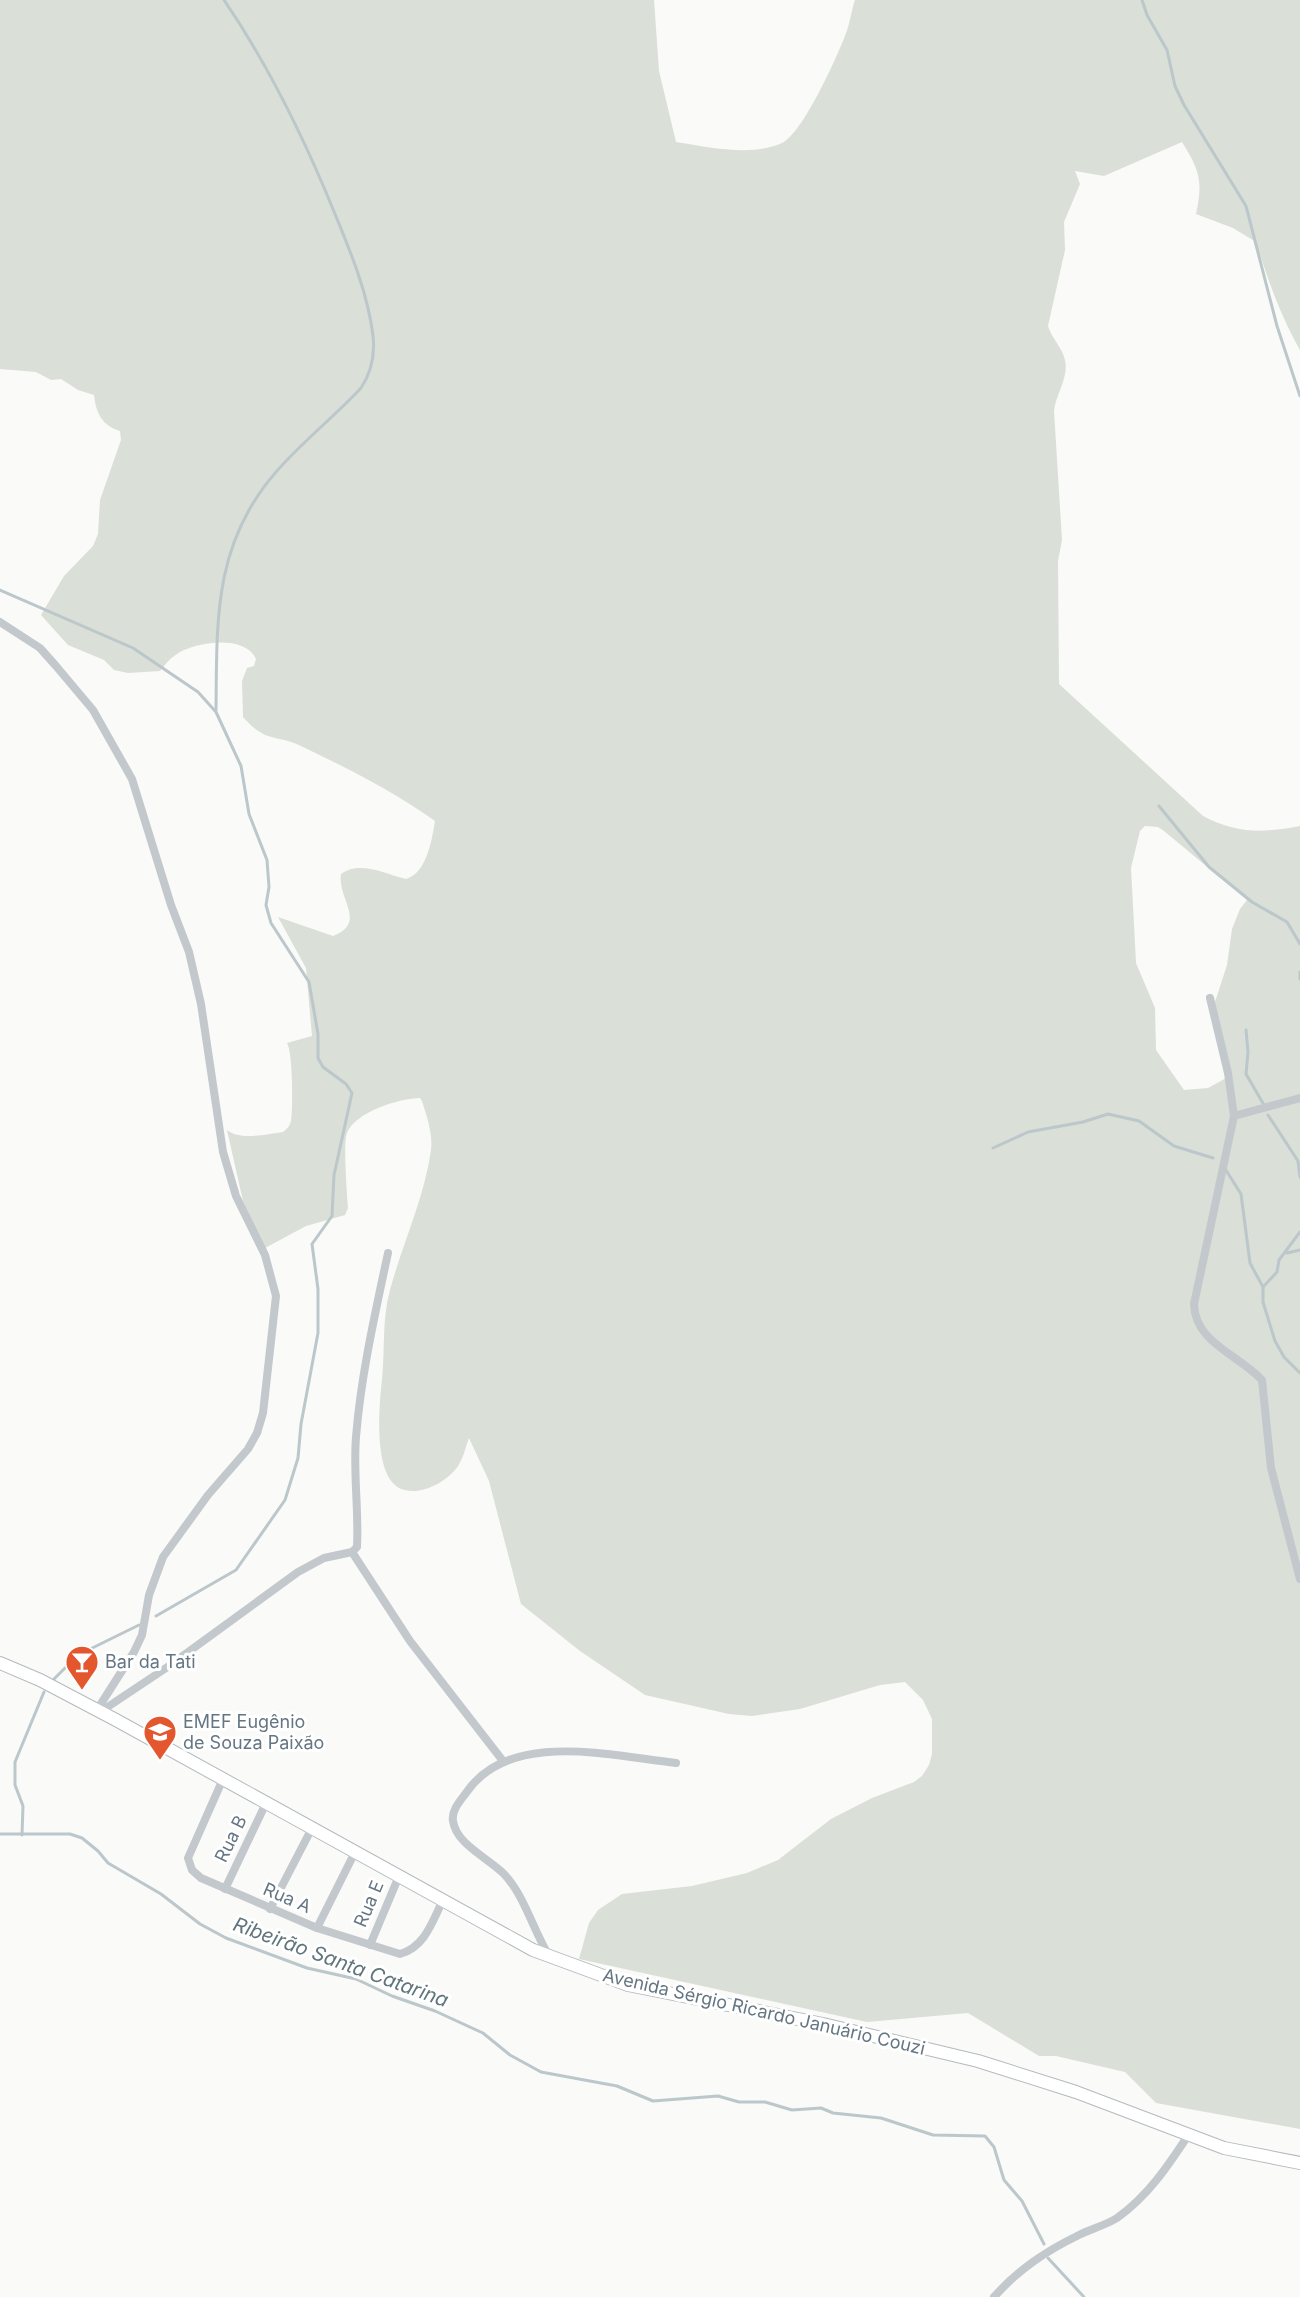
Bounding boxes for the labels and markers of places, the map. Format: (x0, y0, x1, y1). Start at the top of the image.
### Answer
bar icon: Bar da Tati (64, 1644, 100, 1691)
place label: Bar da Tati (105, 1651, 196, 1672)
place label: EMEF Eugênio de Souza Paixão (183, 1711, 324, 1753)
school or university icon: EMEF Eugênio de Souza Paixão (142, 1714, 178, 1761)

